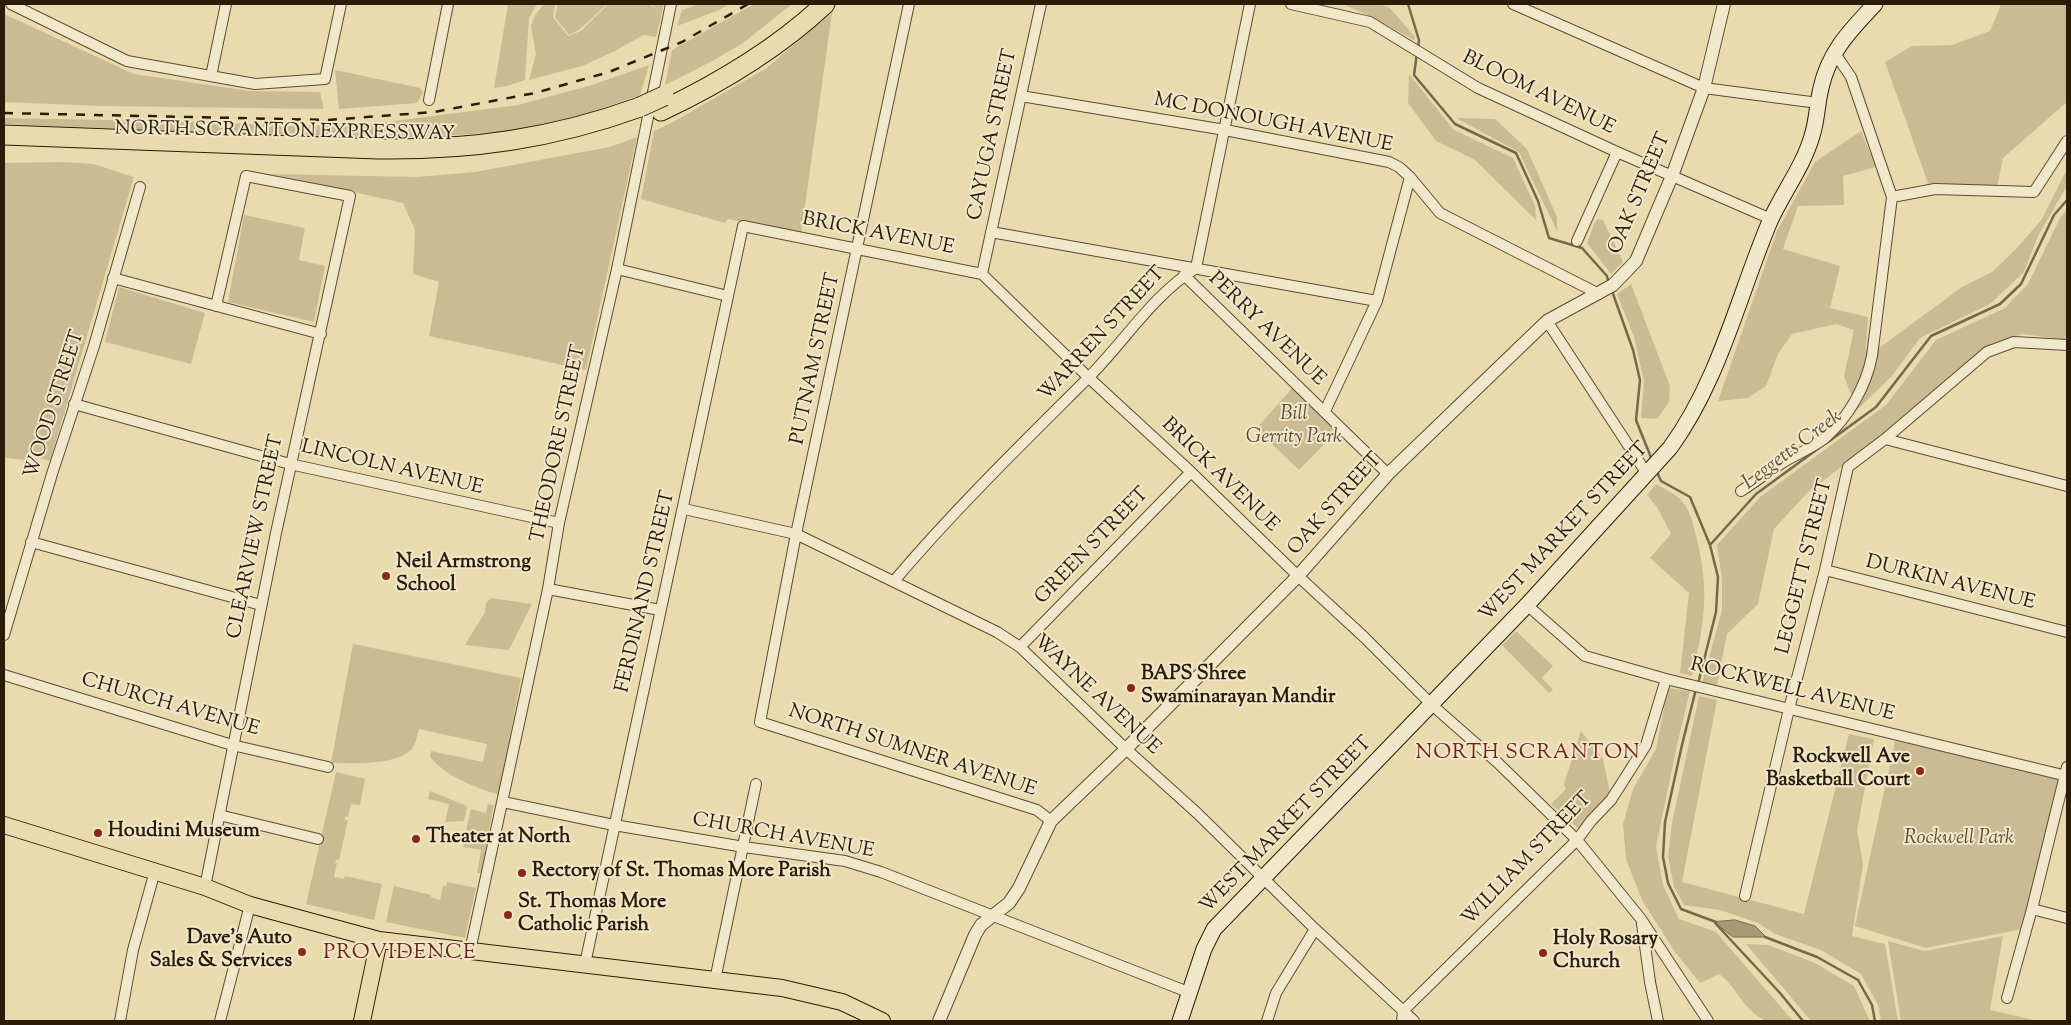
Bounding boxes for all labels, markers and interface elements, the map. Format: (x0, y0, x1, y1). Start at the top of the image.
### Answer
street label: CAYUGA STREET (964, 47, 1024, 223)
street label: BLOOM AVENUE (1458, 47, 1618, 141)
street label: MC DONOUGH AVENUE (1152, 89, 1394, 159)
street label: NORTH SCRANTON EXPRESSWAY (114, 118, 456, 148)
street label: OAK STREET (1605, 130, 1677, 258)
street label: BRICK AVENUE (800, 208, 956, 262)
street label: WARREN STREET (1034, 263, 1172, 407)
street label: PERRY AVENUE (1202, 268, 1330, 392)
street label: PUTNAM STREET (787, 271, 847, 447)
street label: WOOD STREET (21, 328, 91, 482)
street label: THEODORE STREET (527, 343, 593, 545)
park label: Bill Gerrity Park (1246, 404, 1342, 451)
water label: Leggetts Creek (1738, 405, 1848, 497)
street label: BRICK AVENUE (1155, 414, 1283, 538)
street label: CLEARVIEW STREET (224, 433, 290, 641)
street label: LINCOLN AVENUE (299, 436, 485, 502)
street label: WEST MARKET STREET (1475, 438, 1655, 628)
street label: OAK STREET (1284, 449, 1388, 561)
street label: LEGGETT STREET (1773, 477, 1839, 657)
street label: GREEN STREET (1031, 483, 1155, 611)
street label: FERDINAND STREET (612, 489, 682, 695)
street label: DURKIN AVENUE (1863, 551, 2037, 617)
place label: Neil Armstrong School (396, 552, 531, 599)
marker: Neil Armstrong School (380, 570, 392, 582)
street label: WAYNE AVENUE (1027, 631, 1165, 761)
street label: ROCKWELL AVENUE (1687, 654, 1897, 728)
place label: BAPS Shree Swaminarayan Mandir (1141, 664, 1335, 711)
street label: CHURCH AVENUE (78, 669, 262, 743)
marker: BAPS Shree Swaminarayan Mandir (1125, 682, 1137, 694)
street label: NORTH SUMNER AVENUE (785, 701, 1039, 803)
street label: WEST MARKET STREET (1196, 732, 1378, 920)
district label: NORTH SCRANTON (1414, 741, 1642, 767)
place label: Rockwell Ave Basketball Court (1766, 747, 1910, 794)
marker: Rockwell Ave Basketball Court (1914, 765, 1926, 777)
street label: WILLIAM STREET (1458, 788, 1598, 932)
street label: CHURCH AVENUE (690, 809, 876, 865)
place label: Houdini Museum (108, 821, 260, 845)
marker: Houdini Museum (92, 827, 104, 839)
place label: Theater at North (426, 827, 571, 851)
park label: Rockwell Park (1904, 828, 2014, 852)
marker: Theater at North (410, 833, 422, 845)
place label: Rectory of St. Thomas More Parish (532, 861, 831, 885)
marker: Rectory of St. Thomas More Parish (516, 867, 528, 879)
place label: St. Thomas More Catholic Parish (518, 892, 666, 939)
marker: St. Thomas More Catholic Parish (502, 909, 514, 921)
place label: Dave's Auto Sales & Services (150, 928, 292, 975)
place label: Holy Rosary Church (1553, 929, 1658, 976)
district label: PROVIDENCE (322, 941, 478, 967)
marker: Dave's Auto Sales & Services (296, 946, 308, 958)
marker: Holy Rosary Church (1537, 947, 1549, 959)

